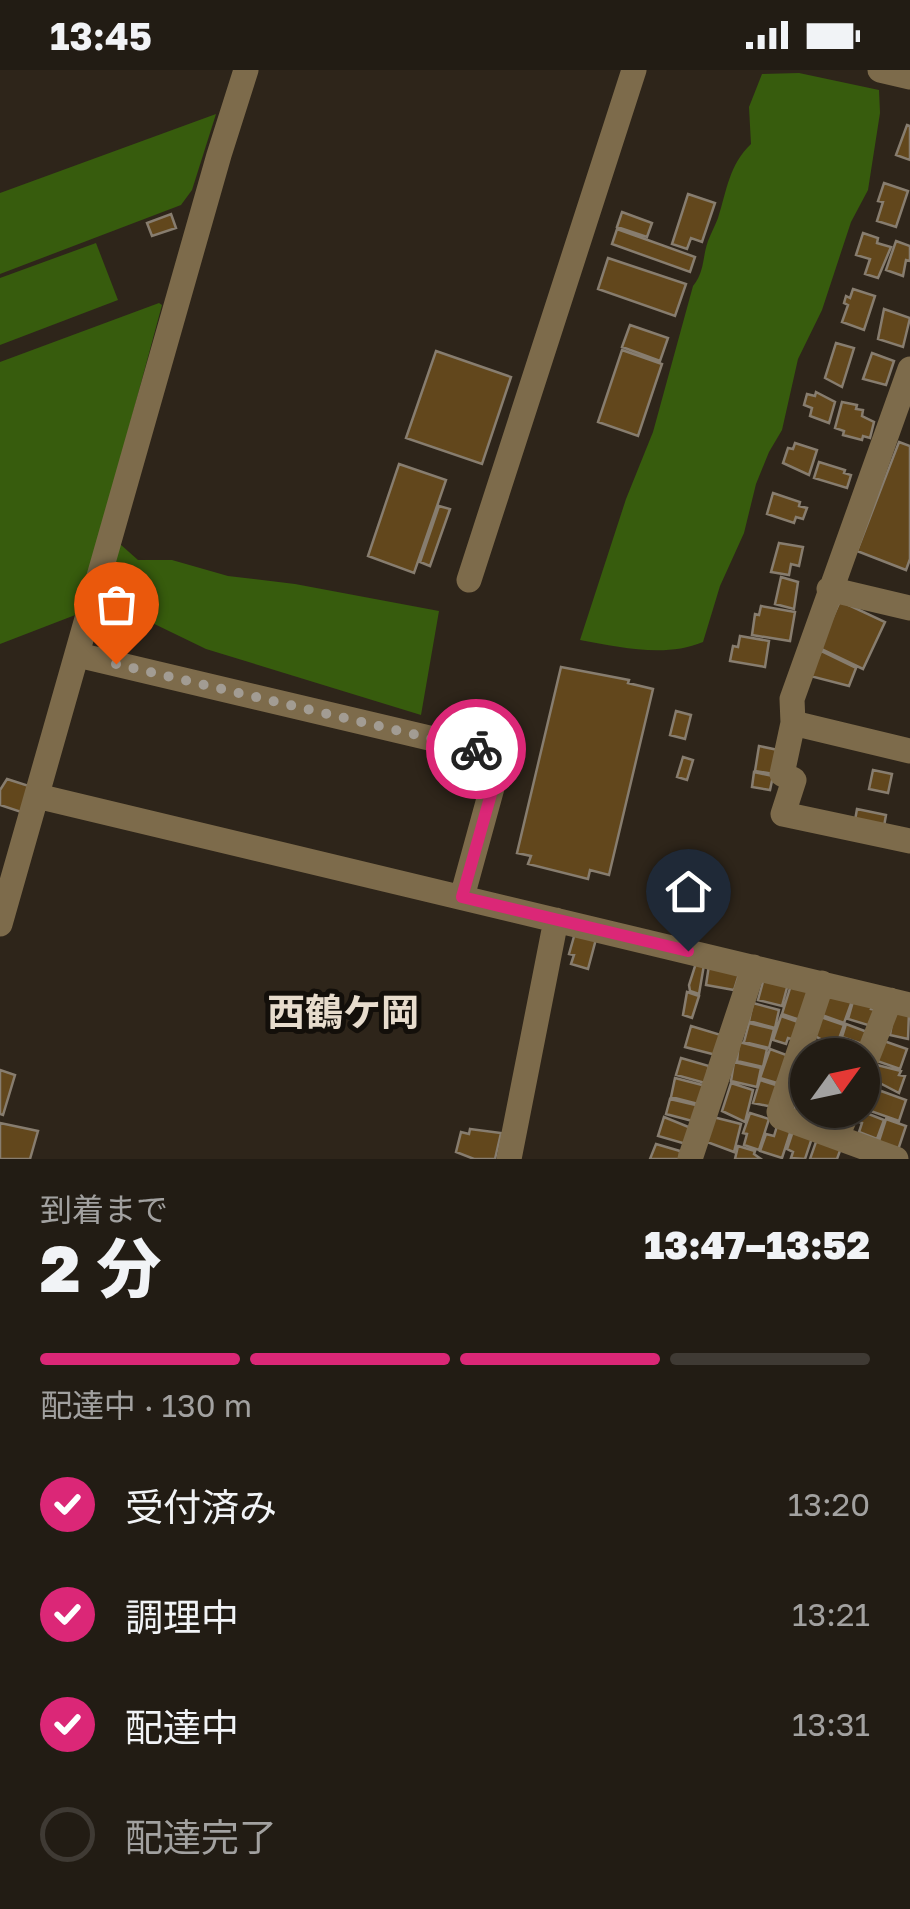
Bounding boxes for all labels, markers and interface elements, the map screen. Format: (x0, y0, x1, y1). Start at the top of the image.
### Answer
text: 13:45 (50, 13, 152, 58)
pin (74, 562, 159, 665)
icon: bag (89, 577, 144, 632)
courier (426, 699, 526, 799)
icon: bike (449, 722, 504, 777)
pin (646, 849, 731, 952)
icon: home (661, 864, 716, 919)
district label: 西鶴ケ岡 (267, 989, 419, 1034)
north arrow (790, 1038, 880, 1128)
map controls (790, 1038, 880, 1128)
text: 到着まで (40, 1190, 168, 1228)
text: 13:47–13:52 (644, 1222, 870, 1267)
text: 2 分 (40, 1228, 162, 1306)
text: 配達中 · 130 m (40, 1386, 252, 1424)
icon: check (40, 1477, 95, 1532)
text: 受付済み (125, 1484, 277, 1529)
text: 13:20 (788, 1485, 870, 1523)
icon: check (40, 1587, 95, 1642)
text: 調理中 (125, 1594, 239, 1639)
text: 13:21 (792, 1595, 870, 1633)
icon: check (40, 1697, 95, 1752)
text: 配達中 (125, 1704, 239, 1749)
text: 13:31 (792, 1705, 870, 1743)
text: 配達完了 (125, 1814, 277, 1859)

